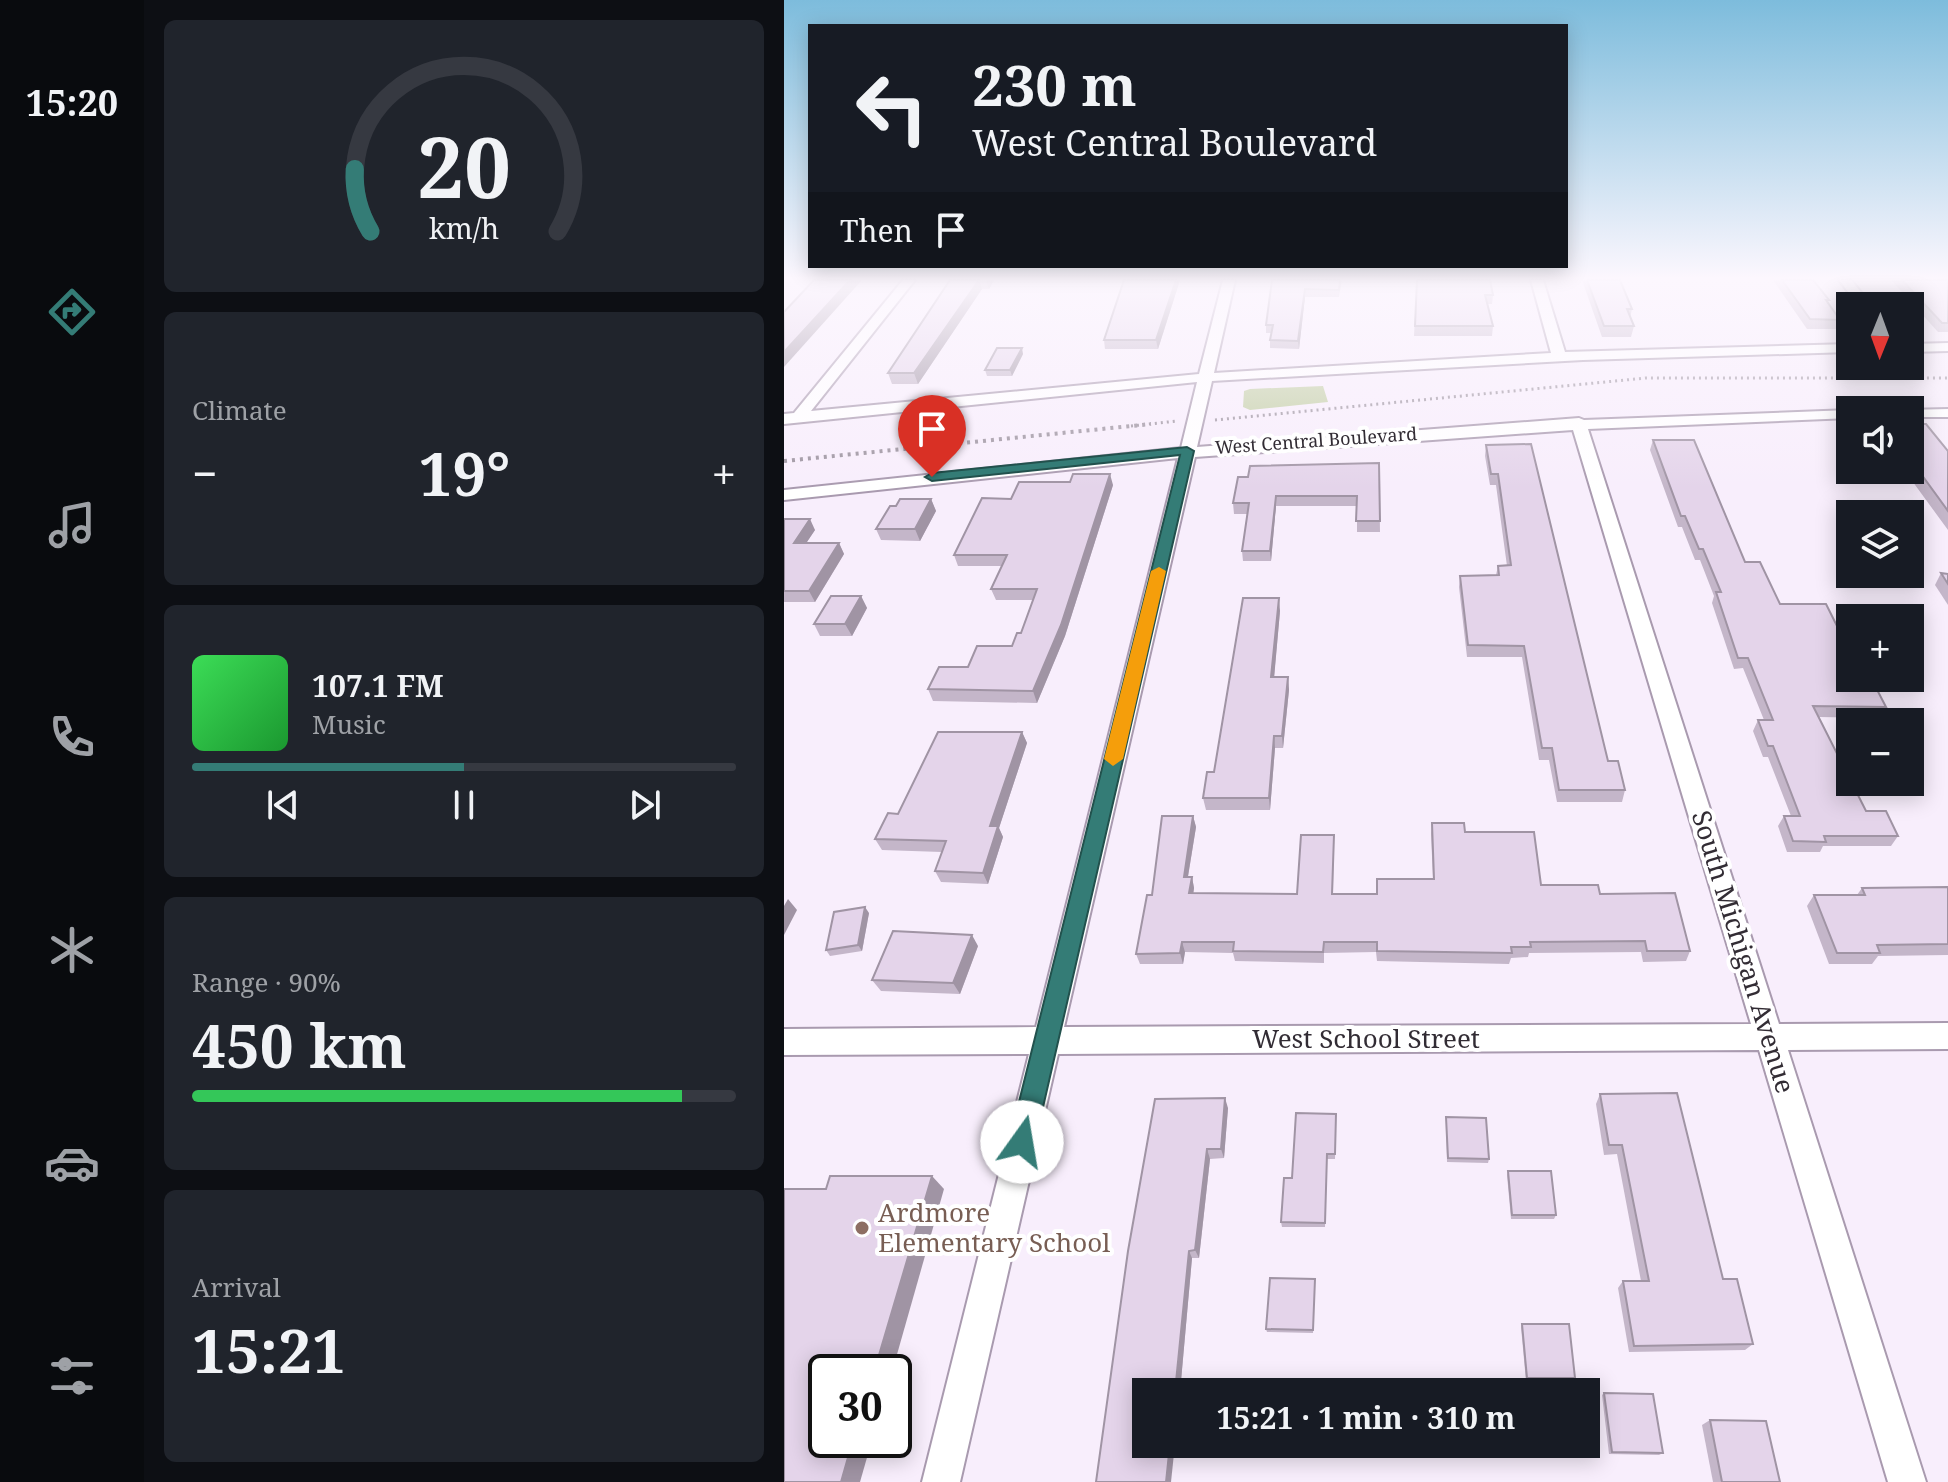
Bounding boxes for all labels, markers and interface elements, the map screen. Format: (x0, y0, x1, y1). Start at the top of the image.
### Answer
text: 230 m (972, 46, 1137, 122)
icon: left (840, 56, 944, 160)
text: 15:20 (26, 78, 118, 127)
text: 20 (417, 109, 511, 222)
text: West Central Boulevard (972, 118, 1377, 167)
text: km/h (429, 208, 499, 247)
icon: arrive (929, 208, 973, 252)
text: Then (840, 210, 913, 251)
icon: directions (44, 284, 100, 340)
north arrow (1836, 292, 1924, 380)
map controls (1836, 292, 1924, 796)
text: Climate (192, 392, 287, 428)
pin (898, 395, 966, 477)
button: sound (1836, 396, 1924, 484)
icon: arrive (910, 407, 954, 451)
street label: West Central Boulevard (1214, 421, 1418, 459)
text: 19° (419, 432, 510, 514)
text: − (192, 443, 217, 503)
text: + (711, 443, 736, 503)
icon: music (44, 497, 100, 553)
button: layers (1836, 500, 1924, 588)
button: + (1836, 604, 1924, 692)
text: 107.1 FM (312, 665, 444, 706)
text: Music (312, 706, 386, 742)
button: − (1836, 708, 1924, 796)
icon: phone (44, 709, 100, 765)
icon: previous (261, 783, 305, 827)
icon: pause (442, 783, 486, 827)
icon: next (623, 783, 667, 827)
street label: South Michigan Avenue (1684, 806, 1804, 1097)
icon: climate (44, 922, 100, 978)
text: Range · 90% (192, 964, 341, 1000)
text: 450 km (192, 1004, 407, 1086)
street label: West School Street (1252, 1020, 1480, 1056)
position arrow (980, 1100, 1064, 1184)
icon: car (44, 1135, 100, 1191)
place label: Ardmore Elementary School (878, 1194, 1110, 1260)
marker: Ardmore Elementary School (853, 1219, 871, 1237)
text: Arrival (192, 1269, 281, 1305)
text: 15:21 (192, 1309, 346, 1391)
icon: filters (44, 1348, 100, 1404)
speed limit sign: 30 (808, 1354, 912, 1458)
text: 15:21 · 1 min · 310 m (1217, 1397, 1515, 1438)

